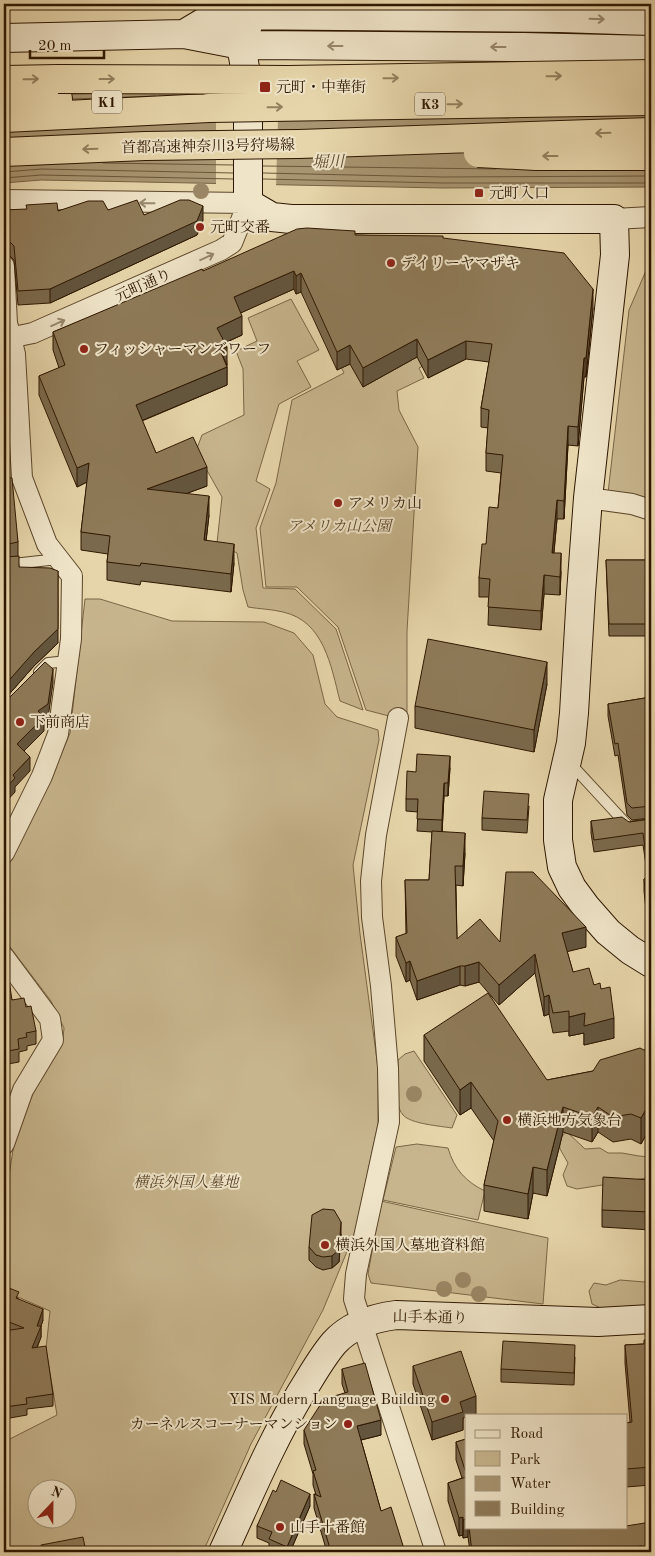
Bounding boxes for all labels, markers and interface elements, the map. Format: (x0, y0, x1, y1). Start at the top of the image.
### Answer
one-way arrow (589, 15, 605, 24)
scale bar (30, 28, 104, 60)
text: 20 m (38, 39, 72, 54)
one-way arrow (327, 41, 344, 51)
one-way arrow (490, 42, 506, 52)
one-way arrow (546, 71, 562, 81)
one-way arrow (383, 73, 399, 83)
one-way arrow (98, 74, 114, 84)
one-way arrow (23, 75, 39, 84)
place label: 元町・中華街 (276, 79, 366, 96)
marker: 元町・中華街 (258, 80, 272, 94)
road number: K1 (92, 90, 122, 114)
road number: K3 (415, 92, 445, 116)
one-way arrow (447, 99, 463, 109)
one-way arrow (267, 102, 283, 112)
one-way arrow (595, 128, 611, 137)
street label: 首都高速神奈川3号狩場線 (121, 136, 295, 157)
one-way arrow (83, 144, 99, 153)
one-way arrow (542, 151, 558, 161)
water label: 堀川 (312, 152, 346, 172)
place label: 元町入口 (489, 185, 549, 202)
marker: 元町入口 (473, 187, 485, 199)
one-way arrow (139, 198, 156, 208)
place label: 元町交番 (210, 219, 270, 236)
marker: 元町交番 (194, 221, 206, 233)
one-way arrow (199, 252, 214, 262)
place label: デイリーヤマザキ (401, 255, 520, 272)
marker: デイリーヤマザキ (385, 257, 397, 269)
street label: 元町通り (112, 265, 174, 305)
one-way arrow (50, 317, 65, 327)
place label: フィッシャーマンズワーフ (94, 341, 271, 358)
marker: フィッシャーマンズワーフ (78, 343, 90, 355)
place label: アメリカ山 (348, 495, 422, 512)
marker: アメリカ山 (332, 497, 344, 509)
park label: アメリカ山公園 (287, 518, 394, 535)
place label: 下前商店 (30, 714, 90, 731)
marker: 下前商店 (14, 716, 26, 728)
place label: 横浜地方気象台 (517, 1112, 622, 1129)
marker: 横浜地方気象台 (501, 1114, 513, 1126)
park label: 横浜外国人墓地 (133, 1174, 240, 1191)
place label: 横浜外国人墓地資料館 (335, 1237, 485, 1254)
marker: 横浜外国人墓地資料館 (319, 1239, 331, 1251)
street label: 山手本通り (392, 1308, 468, 1327)
place label: YIS Modern Language Building (229, 1393, 435, 1408)
marker: YIS Modern Language Building (439, 1393, 451, 1405)
legend (465, 1414, 628, 1528)
place label: カーネルスコーナーマンション (130, 1416, 338, 1433)
marker: カーネルスコーナーマンション (342, 1418, 354, 1430)
text: Road (510, 1427, 544, 1442)
text: Park (510, 1453, 541, 1468)
text: Water (510, 1477, 551, 1492)
north arrow (28, 1478, 78, 1528)
text: N (49, 1484, 64, 1501)
text: Building (510, 1503, 565, 1518)
place label: 山手十番館 (290, 1519, 365, 1536)
marker: 山手十番館 (274, 1521, 286, 1533)

